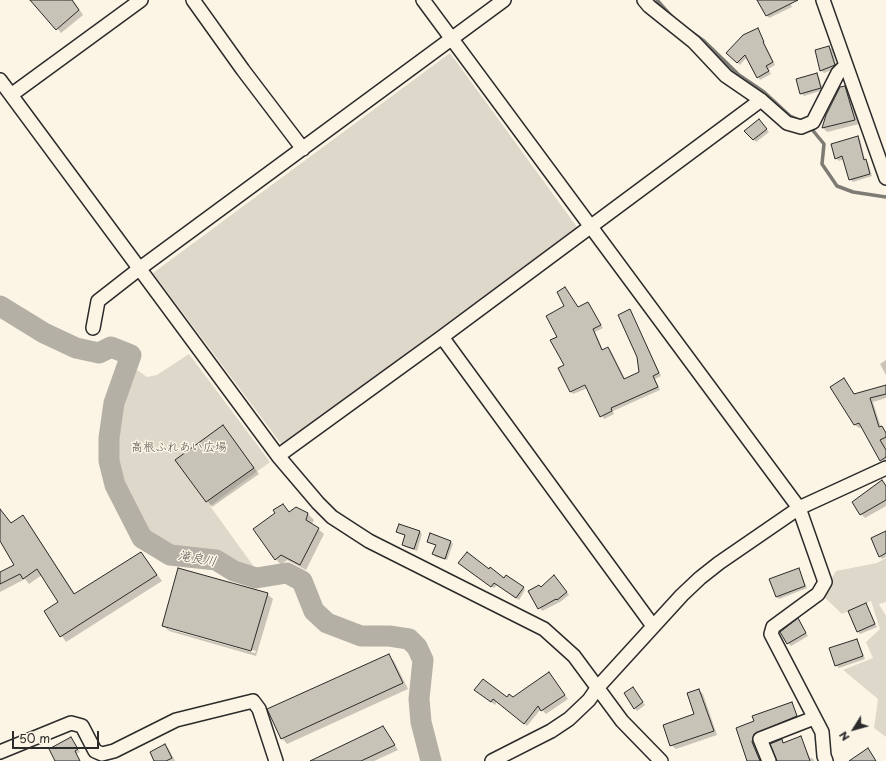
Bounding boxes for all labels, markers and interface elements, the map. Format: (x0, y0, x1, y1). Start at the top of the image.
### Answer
park label: 高根ふれあい広場 (131, 441, 227, 455)
water label: 滝良川 (176, 548, 218, 570)
north arrow (834, 709, 874, 749)
scale bar (14, 723, 101, 749)
text: N (835, 728, 853, 745)
text: 50 m (19, 729, 50, 747)

